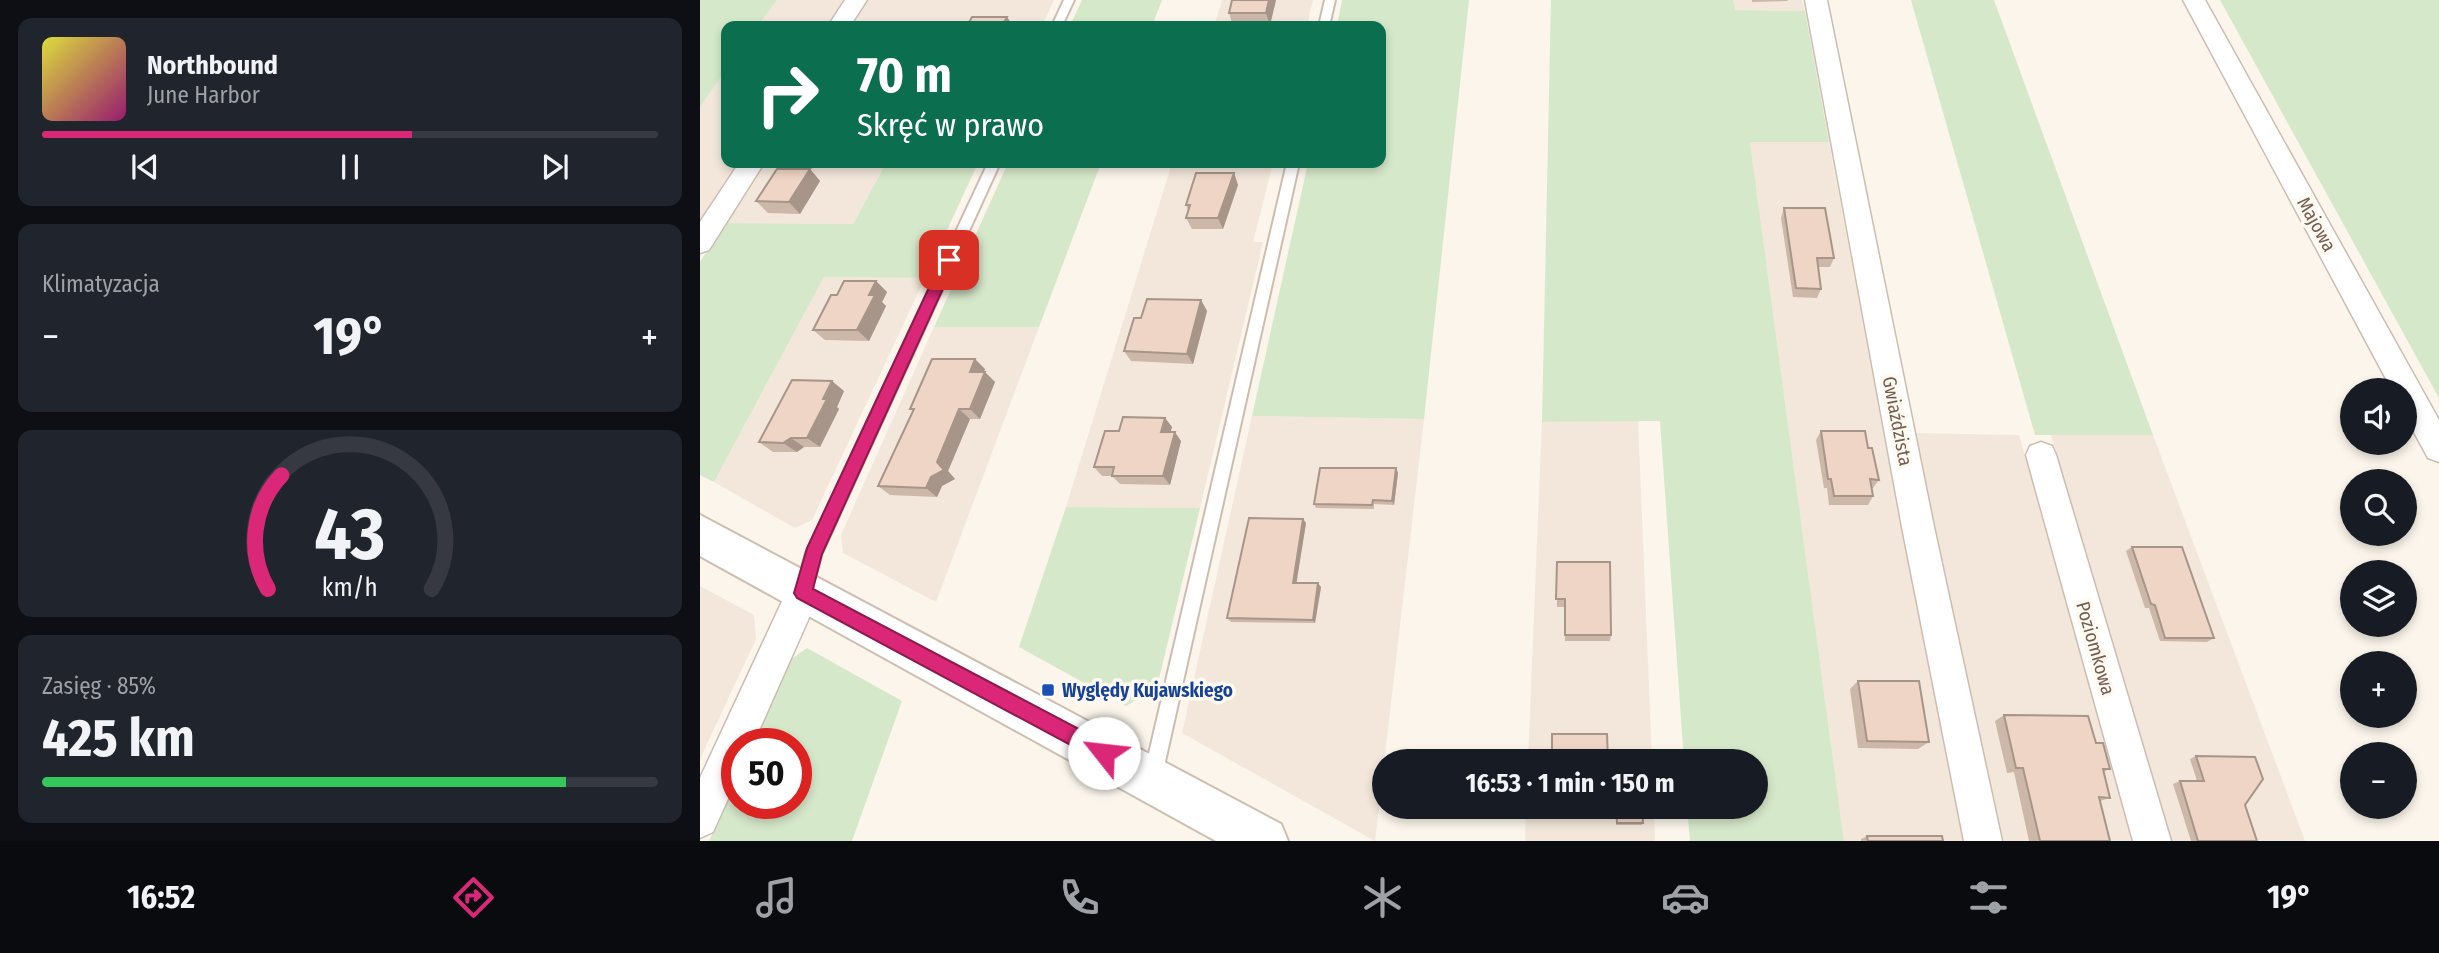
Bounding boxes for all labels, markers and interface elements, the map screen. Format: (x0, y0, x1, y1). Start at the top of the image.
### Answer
text: 70 m (857, 46, 952, 105)
icon: right (742, 49, 833, 140)
text: Northbound (147, 50, 278, 81)
text: June Harbor (147, 81, 260, 109)
text: Skręć w prawo (857, 106, 1044, 144)
icon: previous (126, 148, 164, 186)
icon: pause (331, 148, 369, 186)
icon: next (536, 148, 574, 186)
street label: Majowa (2292, 193, 2341, 256)
pin (919, 230, 979, 290)
icon: arrive (930, 241, 968, 279)
text: Klimatyzacja (42, 270, 160, 298)
text: 19° (313, 305, 387, 368)
text: − (42, 314, 59, 360)
text: + (641, 314, 658, 360)
street label: Gwiaździsta (1878, 374, 1917, 468)
map controls (2340, 378, 2417, 819)
button: sound (2340, 378, 2417, 455)
button: search (2340, 469, 2417, 546)
text: 43 (314, 492, 386, 579)
button: layers (2340, 560, 2417, 637)
text: km/h (322, 573, 378, 603)
street label: Poziomkowa (2071, 599, 2120, 698)
button: + (2340, 651, 2417, 728)
text: Zasięg · 85% (42, 672, 156, 700)
place label: Wyględy Kujawskiego (1062, 679, 1233, 702)
marker: Wyględy Kujawskiego (1040, 682, 1056, 698)
text: 425 km (42, 707, 195, 770)
position arrow (1067, 716, 1141, 790)
speed limit sign: 50 (721, 728, 812, 819)
button: − (2340, 742, 2417, 819)
text: 16:53 · 1 min · 150 m (1466, 768, 1674, 799)
icon: directions (449, 873, 498, 922)
icon: music (752, 873, 801, 922)
icon: phone (1055, 873, 1104, 922)
icon: climate (1358, 873, 1407, 922)
icon: car (1661, 873, 1710, 922)
icon: filters (1964, 873, 2013, 922)
text: 16:52 (127, 878, 195, 916)
text: 19° (2267, 878, 2312, 916)

